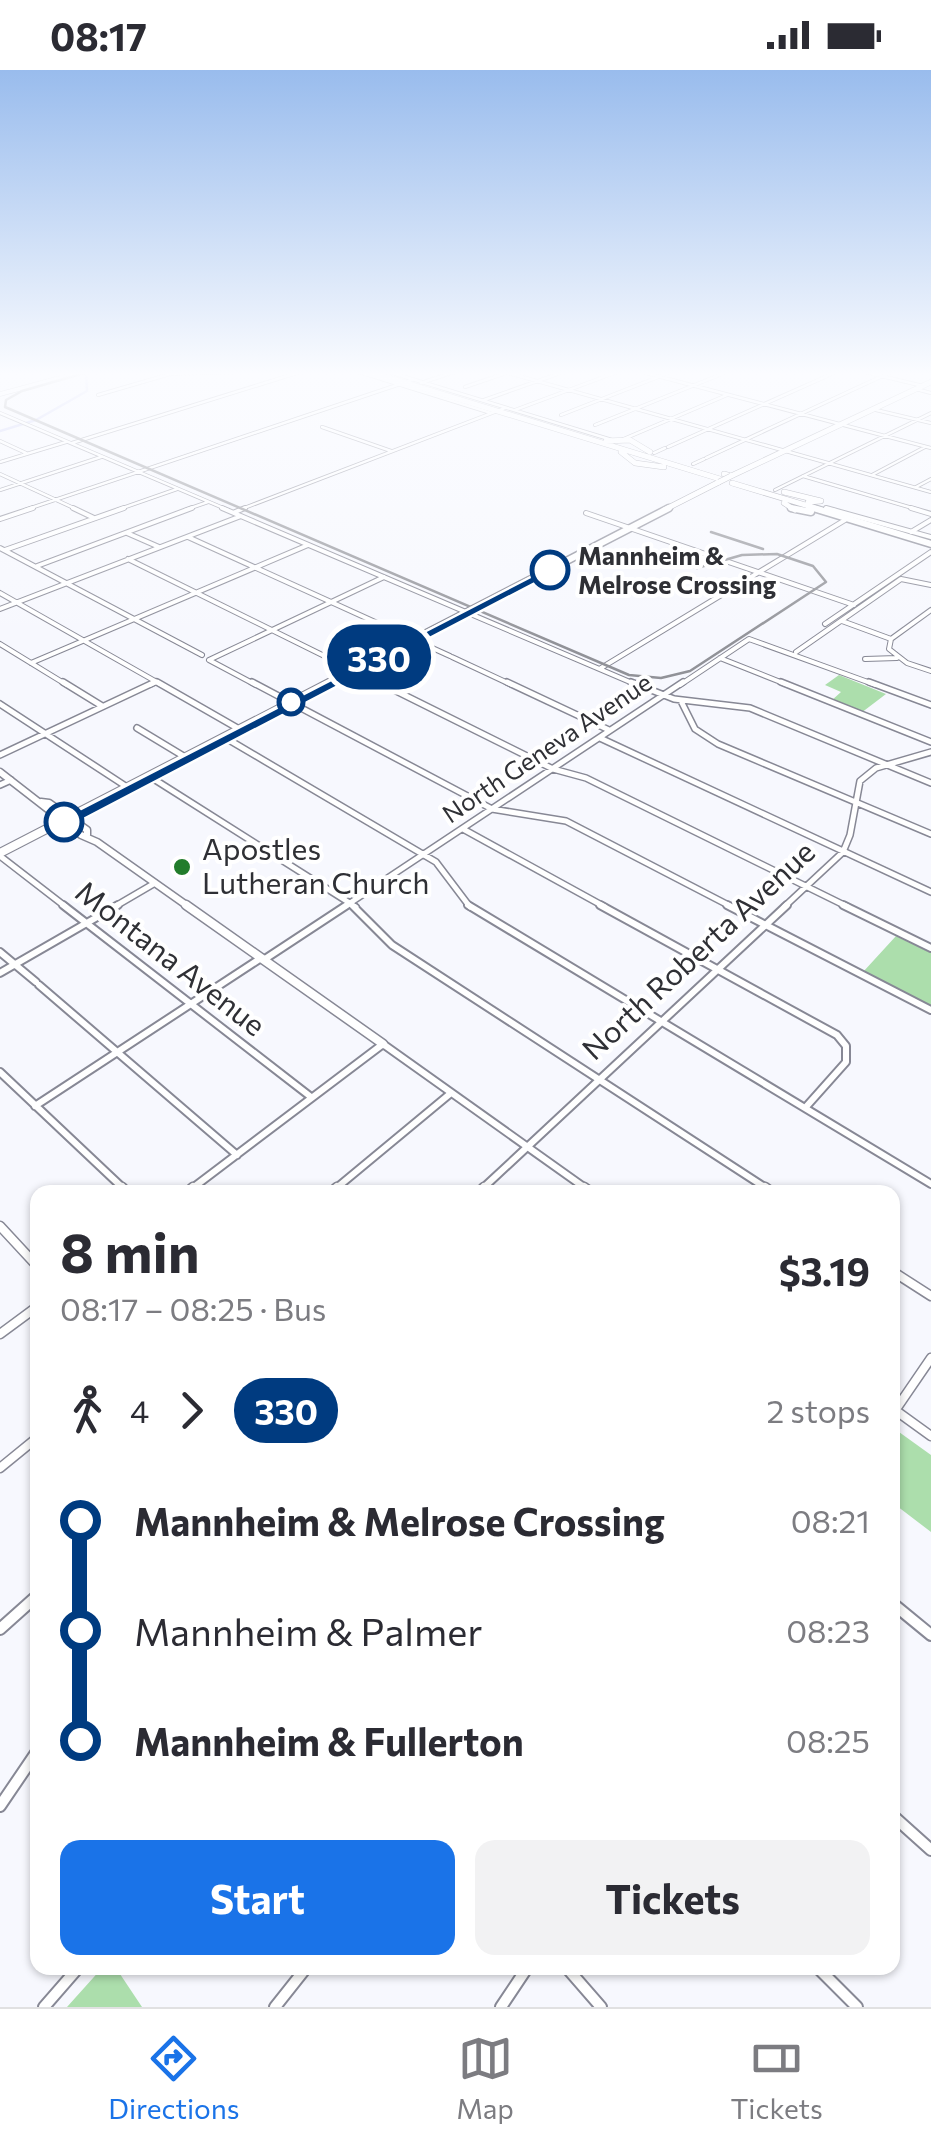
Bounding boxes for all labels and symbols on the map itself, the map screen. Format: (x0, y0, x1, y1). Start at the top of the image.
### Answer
place label: Mannheim & Melrose Crossing (578, 540, 777, 599)
marker: Mannheim & Melrose Crossing (531, 551, 569, 589)
line badge: 330 (322, 624, 436, 690)
street label: North Geneva Avenue (436, 666, 657, 828)
unlabelled marker (278, 689, 304, 715)
unlabelled marker (45, 803, 83, 841)
place label: Apostles Lutheran Church (202, 829, 430, 900)
street label: North Roberta Avenue (573, 832, 821, 1066)
marker: Apostles Lutheran Church (171, 856, 193, 878)
street label: Montana Avenue (69, 872, 274, 1043)

